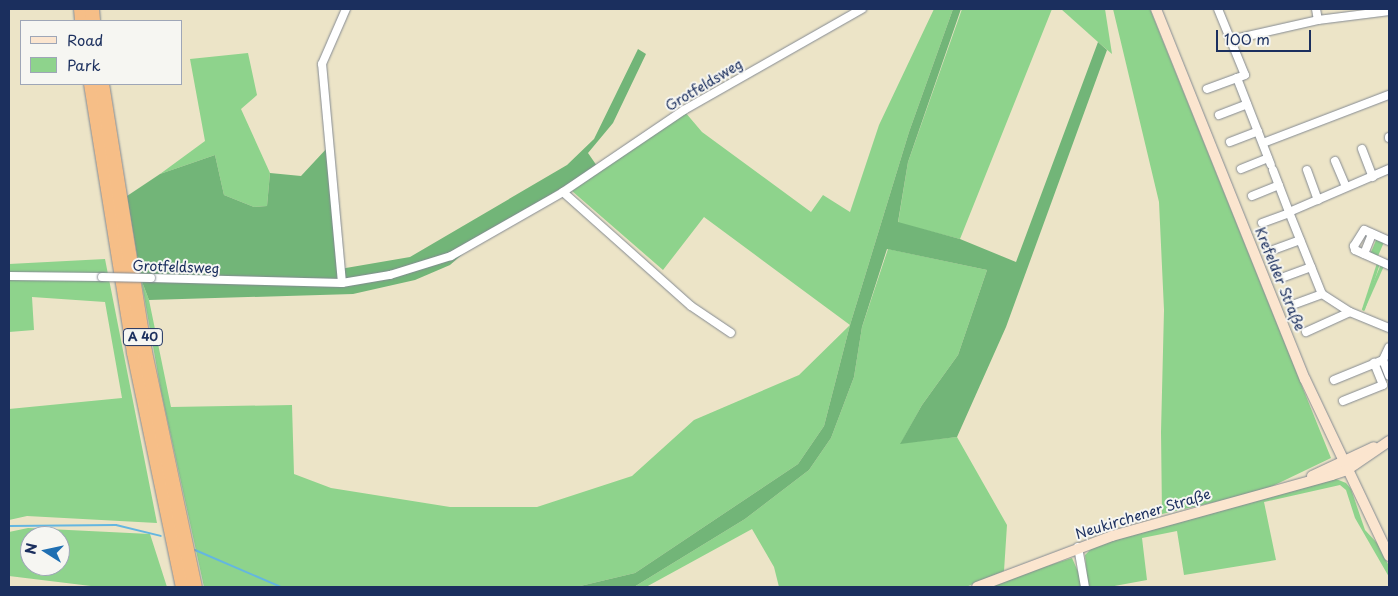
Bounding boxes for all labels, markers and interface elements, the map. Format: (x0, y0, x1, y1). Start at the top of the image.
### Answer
legend (20, 20, 182, 85)
scale bar (1218, 20, 1313, 52)
text: 100 m (1224, 27, 1270, 50)
text: Road (67, 28, 103, 51)
text: Park (67, 53, 101, 76)
street label: Grotfeldsweg (662, 55, 746, 115)
street label: Krefelder Straße (1251, 224, 1309, 334)
street label: Grotfeldsweg (132, 257, 220, 277)
road number: A 40 (122, 328, 164, 347)
street label: Neukirchener Straße (1073, 485, 1213, 543)
north arrow (20, 526, 70, 576)
text: N (19, 541, 42, 556)

